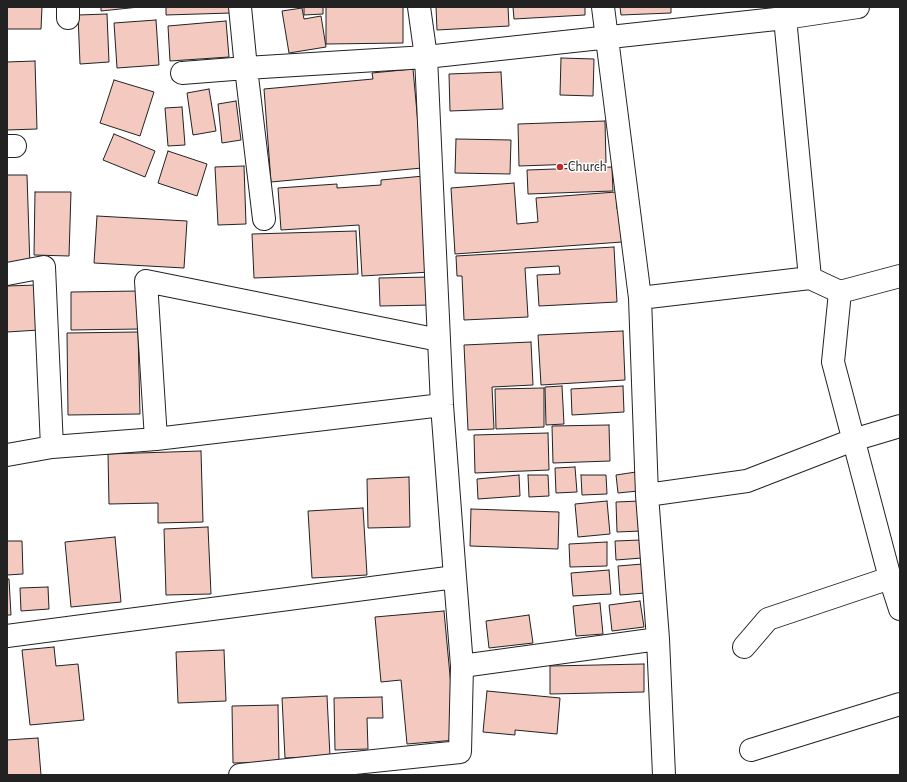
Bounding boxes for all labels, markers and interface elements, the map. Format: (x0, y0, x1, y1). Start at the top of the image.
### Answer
place label: Church (568, 159, 607, 175)
marker: Church (555, 162, 565, 172)

